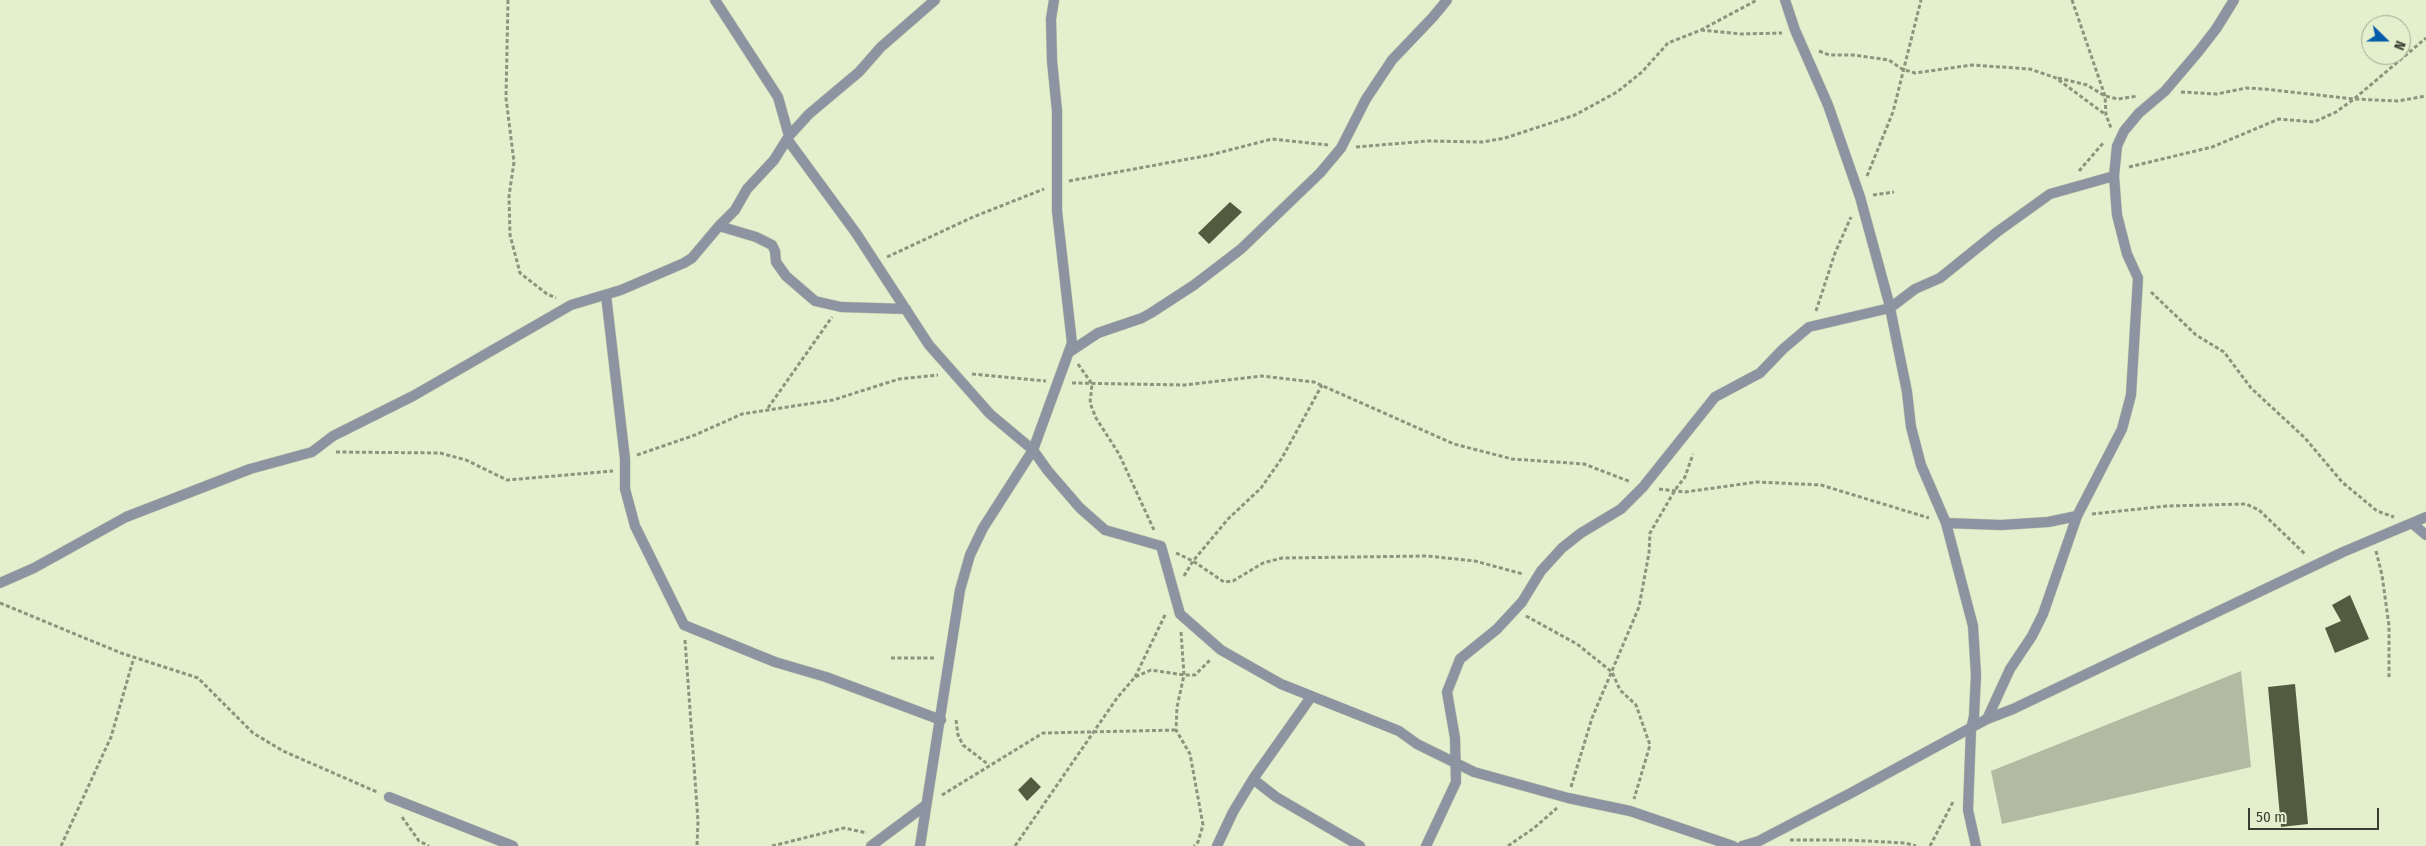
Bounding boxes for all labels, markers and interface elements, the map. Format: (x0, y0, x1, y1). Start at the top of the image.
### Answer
north arrow (2361, 15, 2411, 65)
text: N (2390, 38, 2409, 52)
scale bar (2251, 798, 2382, 830)
text: 50 m (2256, 808, 2286, 826)

